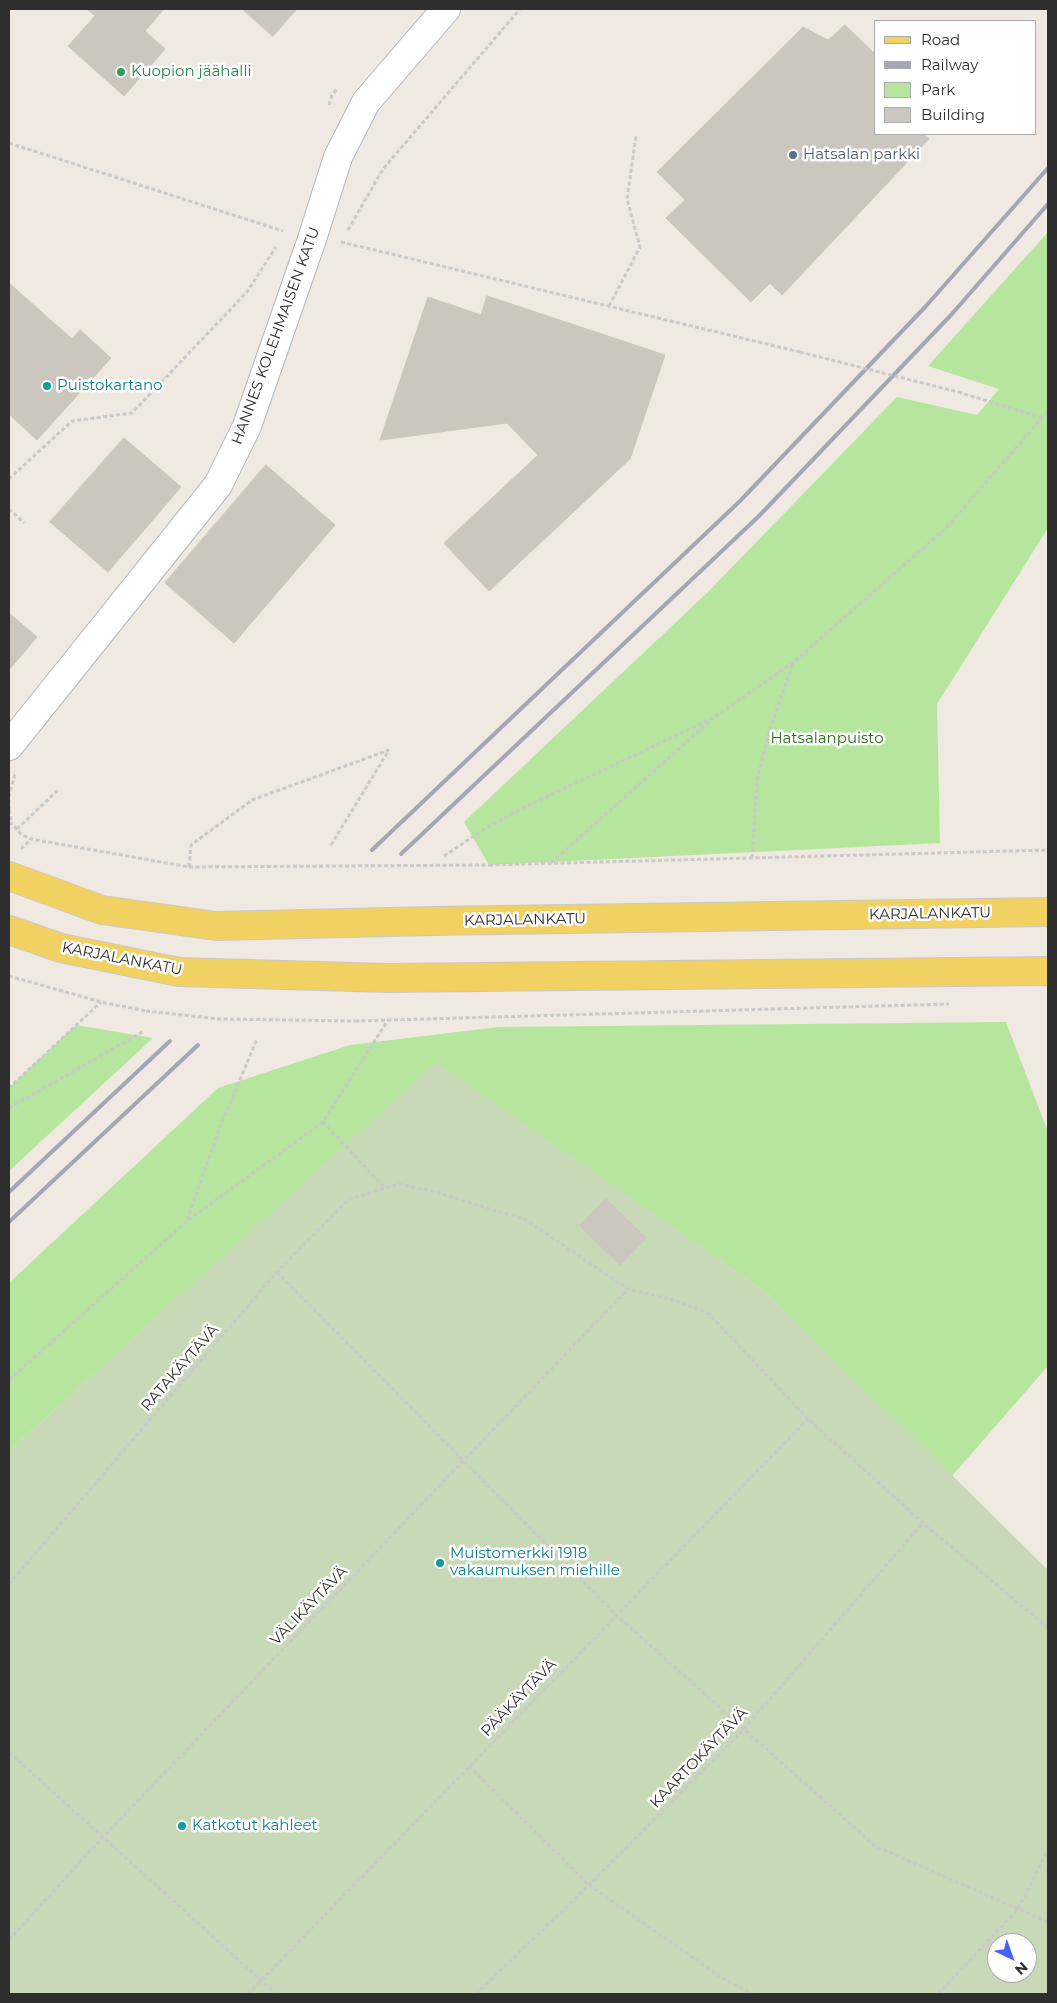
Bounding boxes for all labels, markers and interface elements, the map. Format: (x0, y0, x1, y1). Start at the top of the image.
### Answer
legend (874, 20, 1037, 135)
text: Road (921, 30, 960, 49)
text: Railway (921, 55, 978, 74)
place label: Kuopion jäähalli (131, 63, 251, 81)
marker: Kuopion jäähalli (115, 66, 127, 78)
text: Park (921, 80, 955, 99)
text: Building (921, 105, 985, 124)
place label: Hatsalan parkki (803, 146, 920, 164)
marker: Hatsalan parkki (787, 149, 799, 161)
street label: HANNES KOLEHMAISEN KATU (228, 225, 324, 447)
place label: Puistokartano (57, 377, 163, 395)
marker: Puistokartano (41, 380, 53, 392)
park label: Hatsalanpuisto (770, 730, 884, 748)
street label: KARJALANKATU (869, 904, 991, 924)
street label: KARJALANKATU (464, 910, 586, 930)
street label: KARJALANKATU (60, 938, 184, 980)
street label: RATAKÄYTÄVÄ (138, 1321, 222, 1415)
place label: Muistomerkki 1918 vakaumuksen miehille (450, 1545, 620, 1580)
marker: Muistomerkki 1918 vakaumuksen miehille (434, 1557, 446, 1569)
street label: VÄLIKÄYTÄVÄ (267, 1563, 351, 1649)
street label: PÄÄKÄYTÄVÄ (478, 1656, 560, 1740)
street label: KAARTOKÄYTÄVÄ (647, 1704, 751, 1812)
place label: Katkotut kahleet (192, 1817, 318, 1835)
marker: Katkotut kahleet (176, 1820, 188, 1832)
north arrow (987, 1933, 1037, 1983)
text: N (1011, 1958, 1032, 1979)

